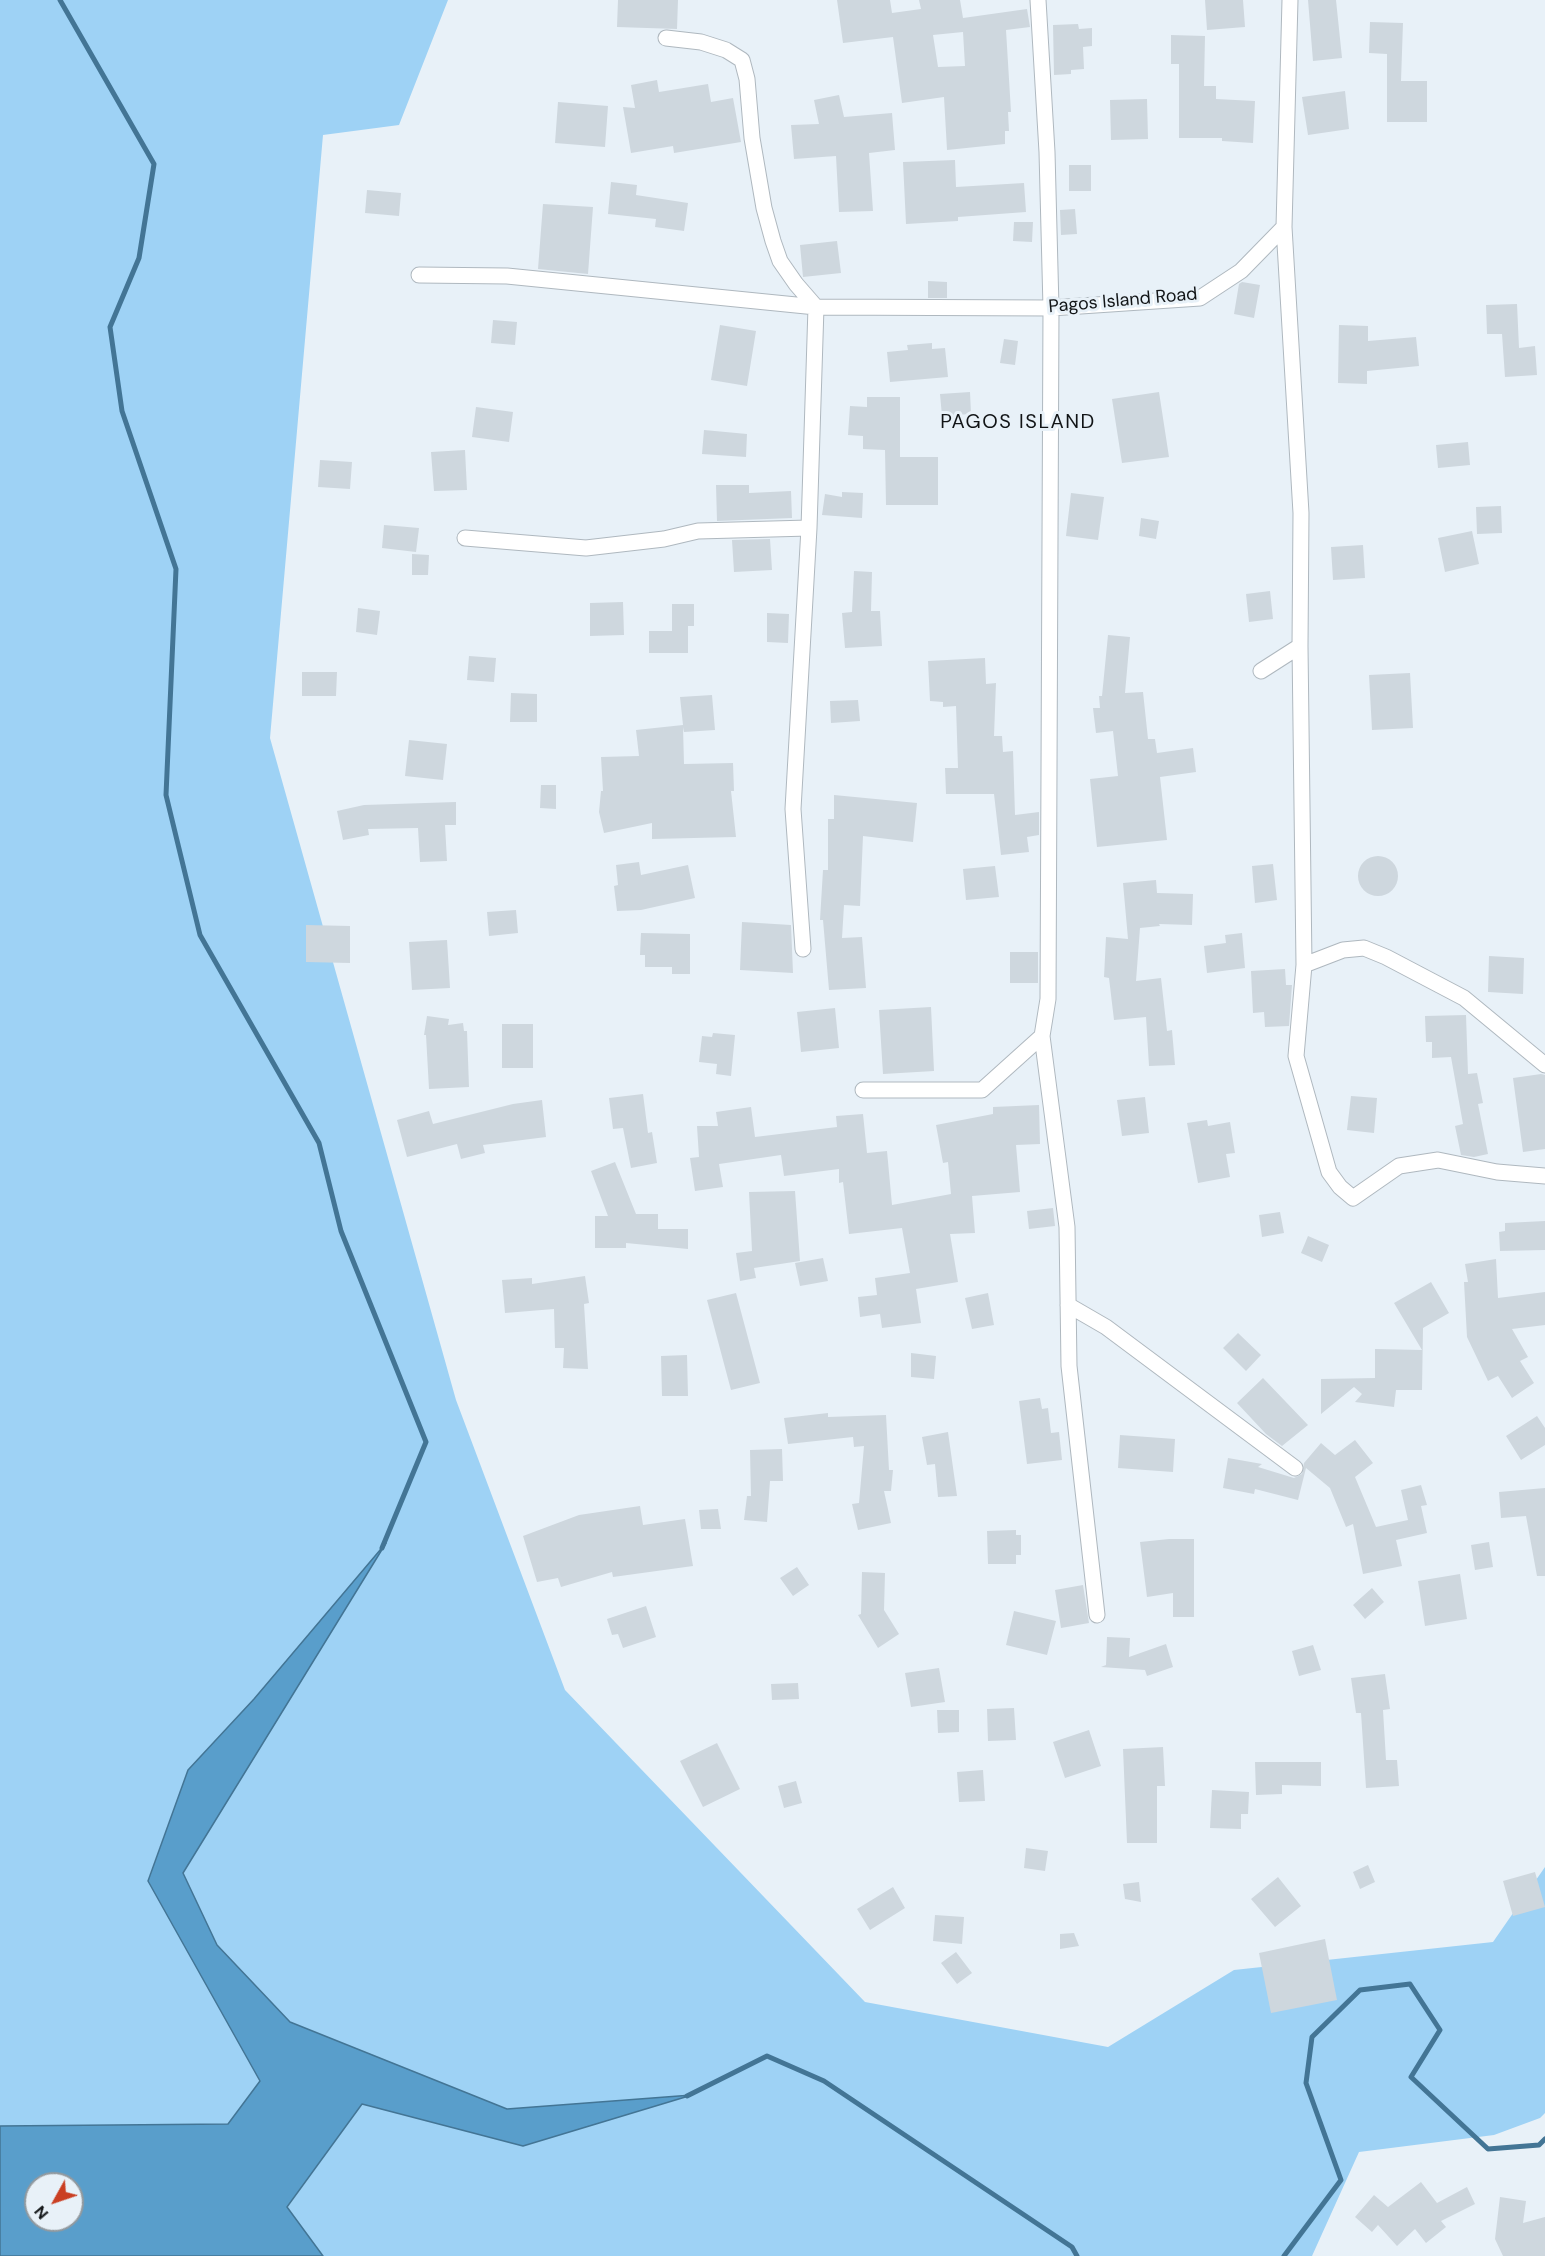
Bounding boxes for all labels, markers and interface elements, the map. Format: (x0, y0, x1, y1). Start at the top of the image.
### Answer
street label: Pagos Island Road (1048, 284, 1198, 318)
district label: PAGOS ISLAND (940, 411, 1096, 435)
north arrow (24, 2172, 84, 2232)
text: N (30, 2201, 53, 2224)

